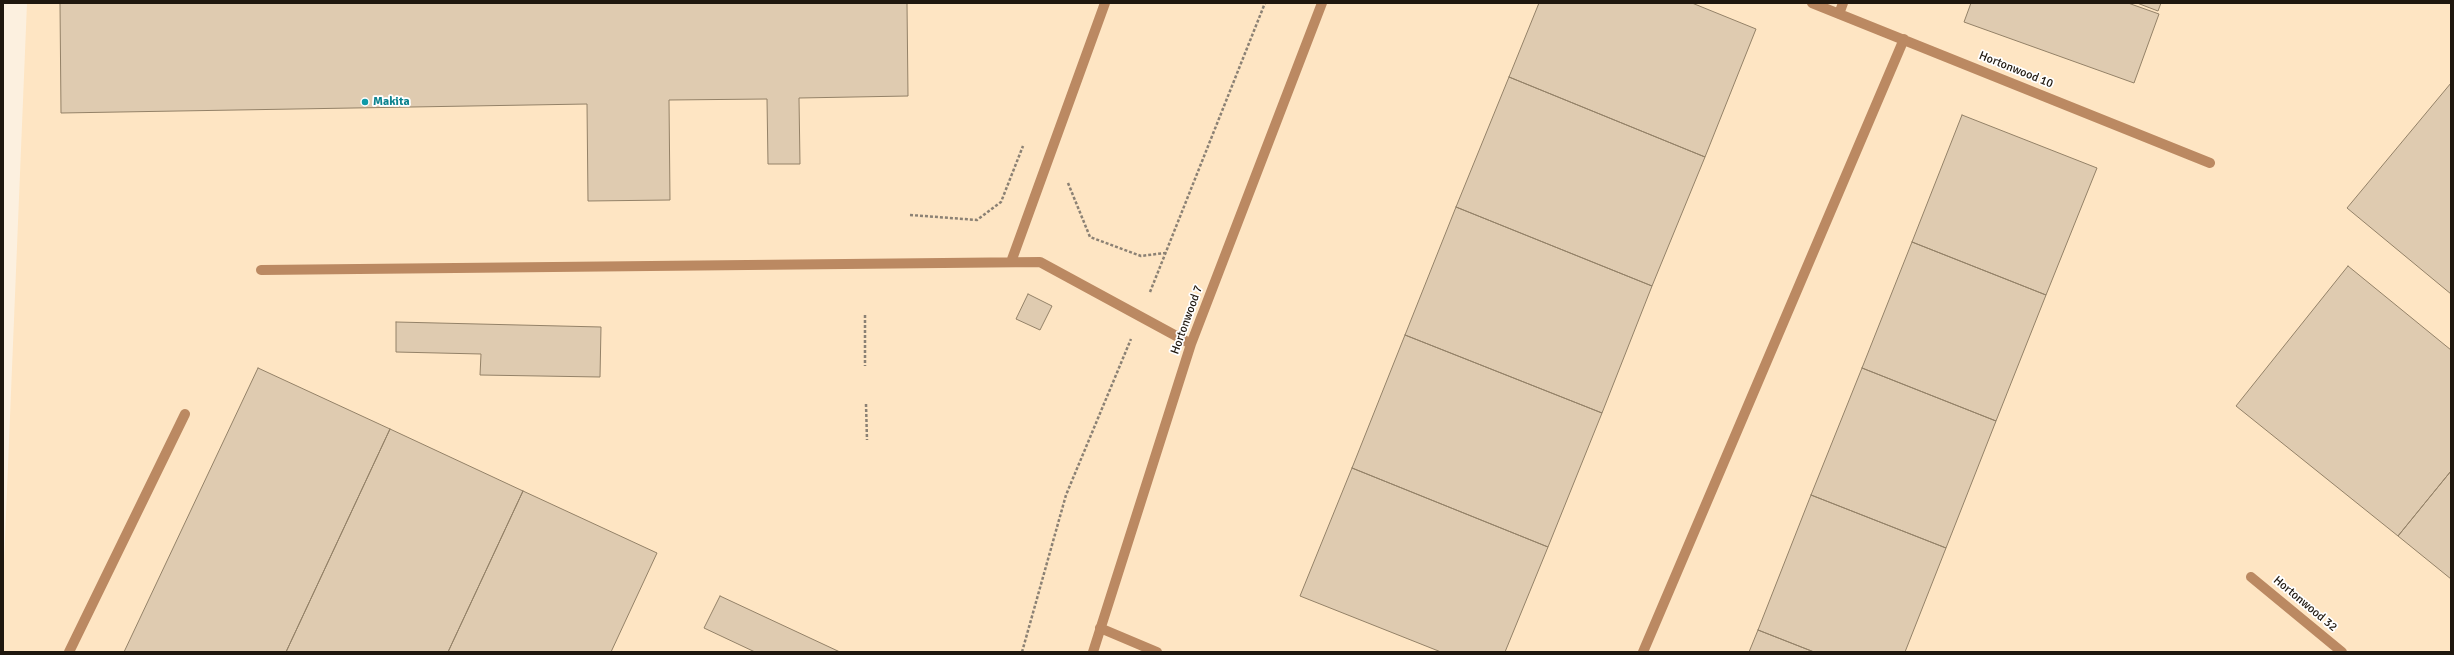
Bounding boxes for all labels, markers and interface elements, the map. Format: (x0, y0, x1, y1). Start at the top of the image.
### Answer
street label: Hortonwood 10 (1977, 49, 2055, 91)
place label: Makita (373, 95, 410, 109)
marker: Makita (360, 97, 370, 107)
street label: Hortonwood 7 (1168, 284, 1206, 356)
street label: Hortonwood 32 (2270, 573, 2340, 635)

